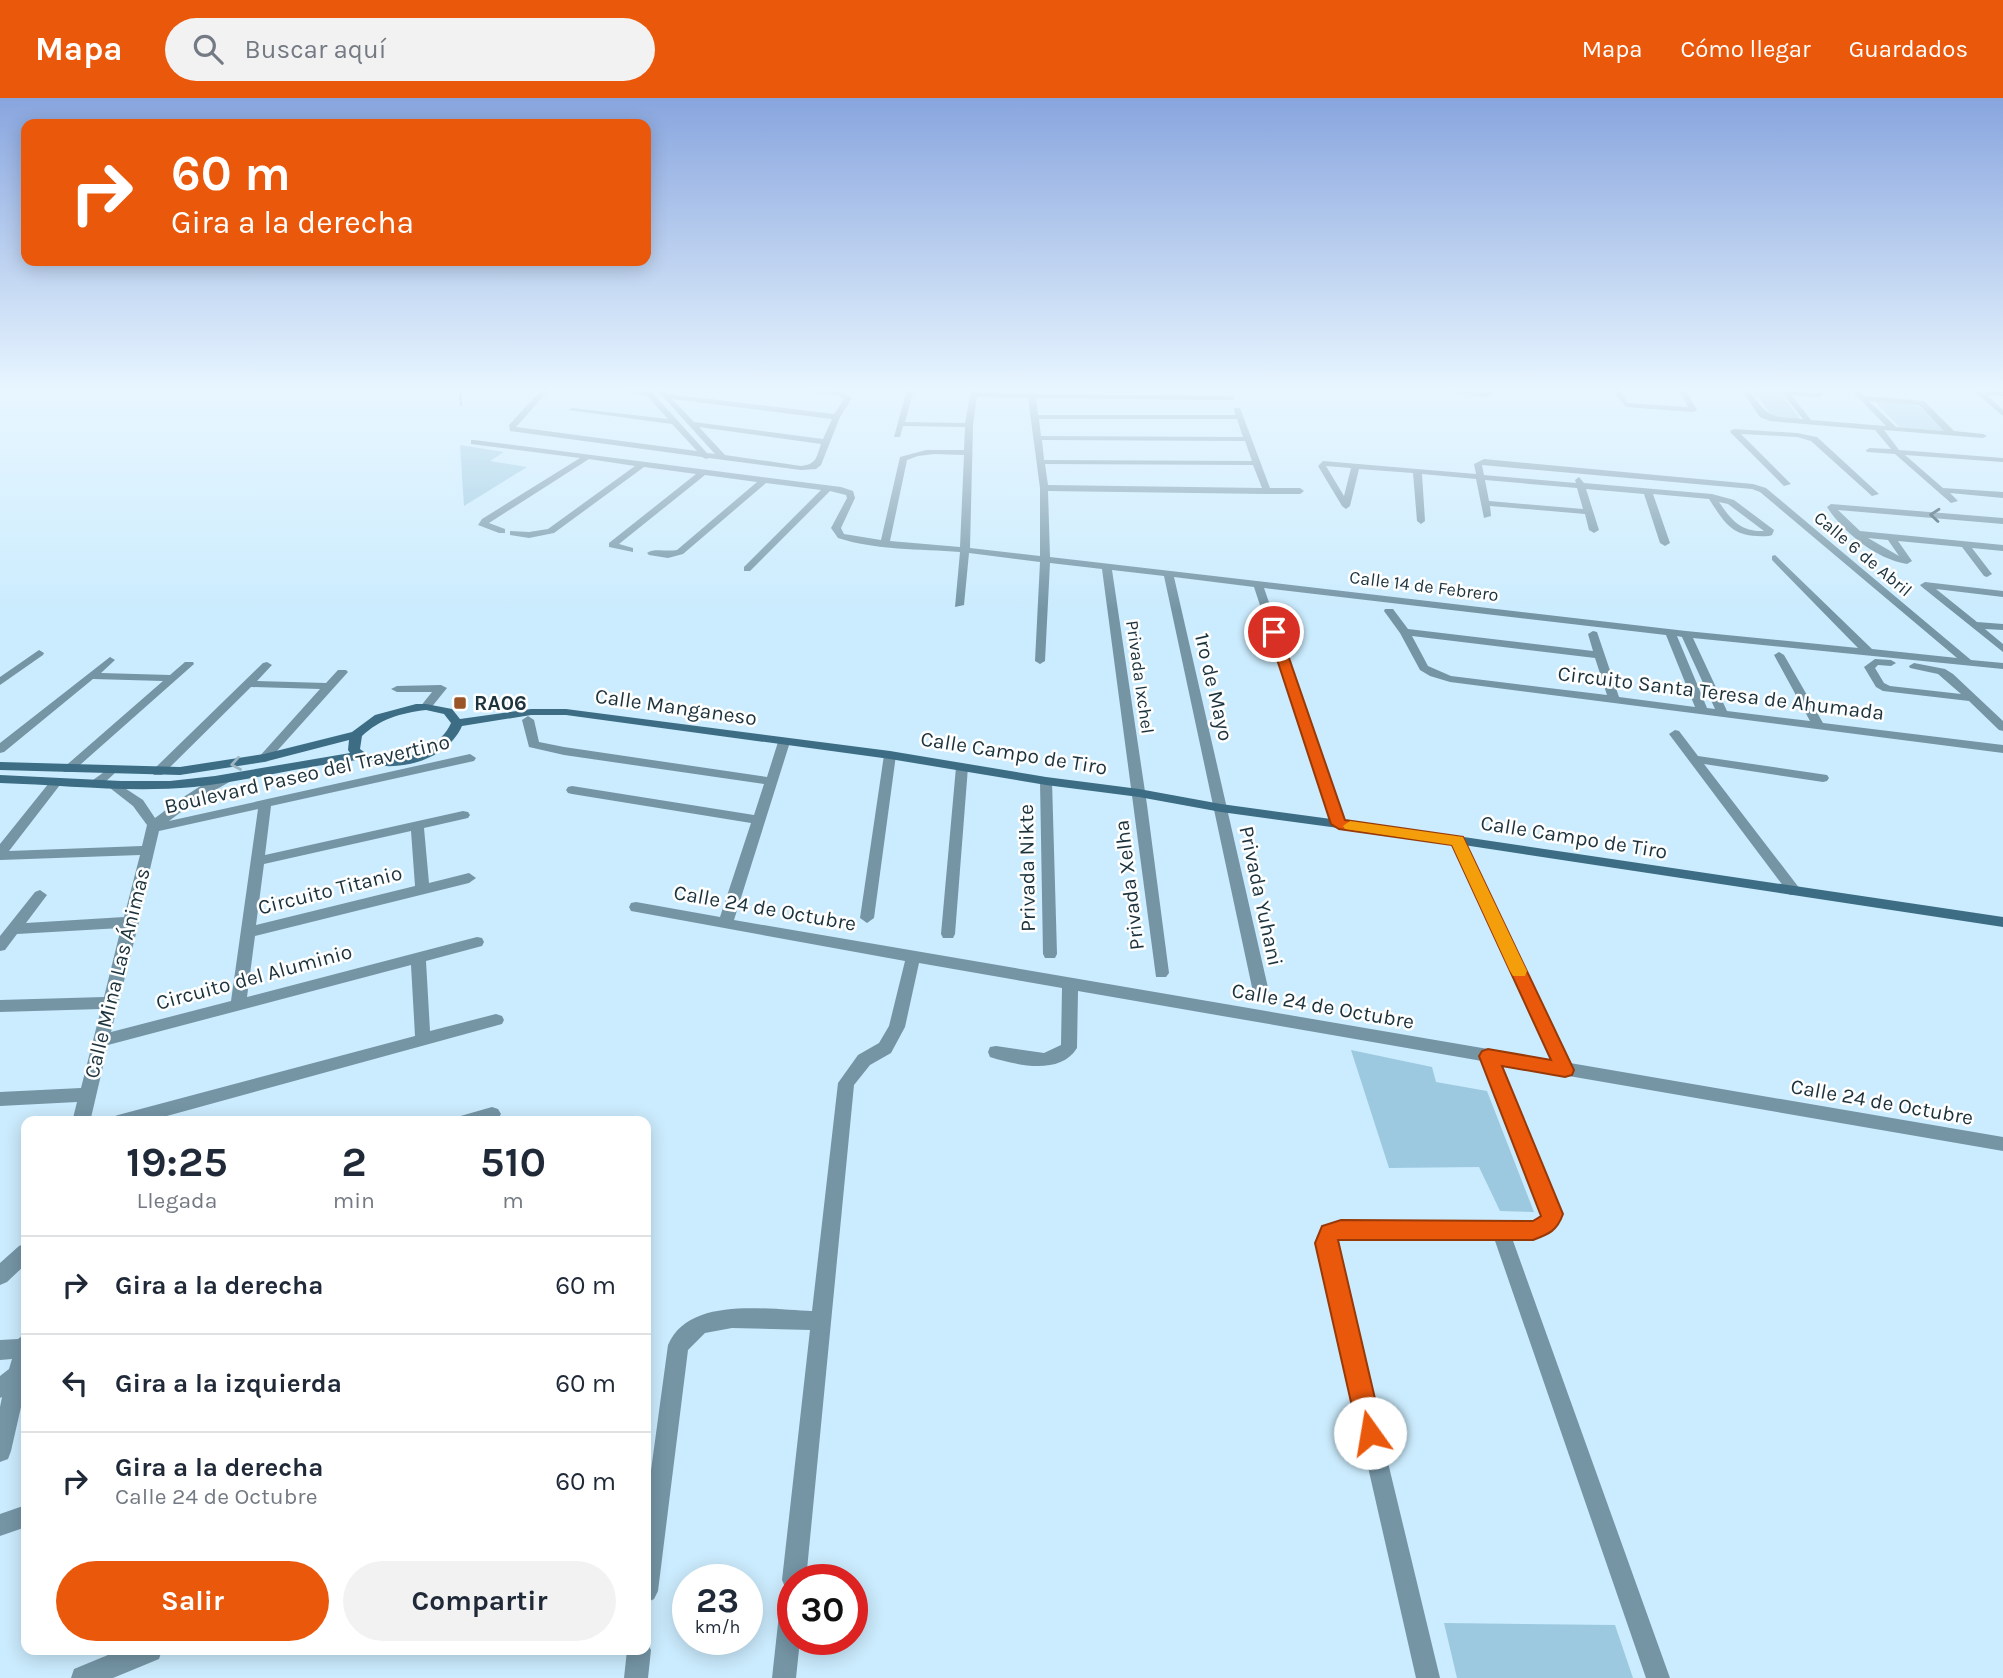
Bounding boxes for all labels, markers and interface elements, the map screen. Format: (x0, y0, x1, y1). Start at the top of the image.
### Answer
search box (165, 18, 655, 81)
text: Mapa (35, 30, 123, 68)
icon: search (189, 30, 227, 68)
text: Buscar aquí (245, 34, 386, 65)
text: Mapa (1582, 35, 1642, 63)
text: Cómo llegar (1680, 35, 1811, 63)
text: Guardados (1849, 35, 1968, 63)
text: 60 m (171, 145, 291, 202)
icon: right (56, 147, 147, 238)
text: Gira a la derecha (171, 204, 414, 241)
street label: Calle 6 de Abril (1809, 507, 1917, 601)
one-way arrow (1929, 508, 1940, 523)
street label: Calle 14 de Febrero (1348, 566, 1500, 606)
pin (1244, 602, 1304, 662)
icon: arrive (1255, 613, 1293, 651)
street label: Privada Ixchel (1121, 619, 1159, 735)
street label: 1ro de Mayo (1190, 631, 1238, 743)
street label: Circuito Santa Teresa de Ahumada (1556, 661, 1886, 725)
street label: Calle Manganeso (593, 684, 759, 730)
place label: RA06 (474, 691, 527, 715)
marker: RA06 (452, 695, 468, 711)
street label: Calle Campo de Tiro (919, 726, 1109, 780)
street label: Boulevard Paseo del Travertino (162, 729, 452, 819)
one-way arrow (230, 755, 242, 770)
street label: Privada Nikte (1014, 804, 1040, 932)
street label: Calle Campo de Tiro (1479, 810, 1669, 864)
street label: Privada Xelha (1109, 819, 1149, 951)
street label: Privada Yuhani (1234, 824, 1288, 968)
street label: Circuito Titanio (256, 861, 404, 919)
street label: Calle Mina Las Ánimas (79, 865, 155, 1081)
street label: Calle 24 de Octubre (672, 880, 858, 936)
street label: Circuito del Aluminio (153, 939, 355, 1015)
street label: Calle 24 de Octubre (1230, 978, 1416, 1034)
street label: Calle 24 de Octubre (1789, 1074, 1975, 1130)
text: 19:25 (126, 1137, 228, 1187)
text: 2 (341, 1137, 367, 1187)
text: 510 (480, 1137, 546, 1187)
text: Llegada (136, 1187, 217, 1214)
text: min (333, 1187, 375, 1214)
text: m (502, 1187, 524, 1214)
icon: right (56, 1266, 94, 1304)
text: Gira a la derecha (115, 1270, 324, 1301)
text: 60 m (555, 1270, 616, 1301)
icon: left (56, 1364, 94, 1402)
text: Gira a la izquierda (115, 1368, 342, 1399)
text: 60 m (555, 1368, 616, 1399)
position arrow (1333, 1396, 1407, 1470)
text: Gira a la derecha (115, 1452, 324, 1483)
icon: right (56, 1462, 94, 1500)
text: 60 m (555, 1466, 616, 1497)
text: Calle 24 de Octubre (115, 1483, 318, 1510)
button: Salir (56, 1561, 329, 1641)
button: Compartir (343, 1561, 616, 1641)
speed limit sign: 30 (777, 1564, 868, 1655)
text: 23 (696, 1580, 739, 1621)
text: km/h (695, 1616, 740, 1638)

